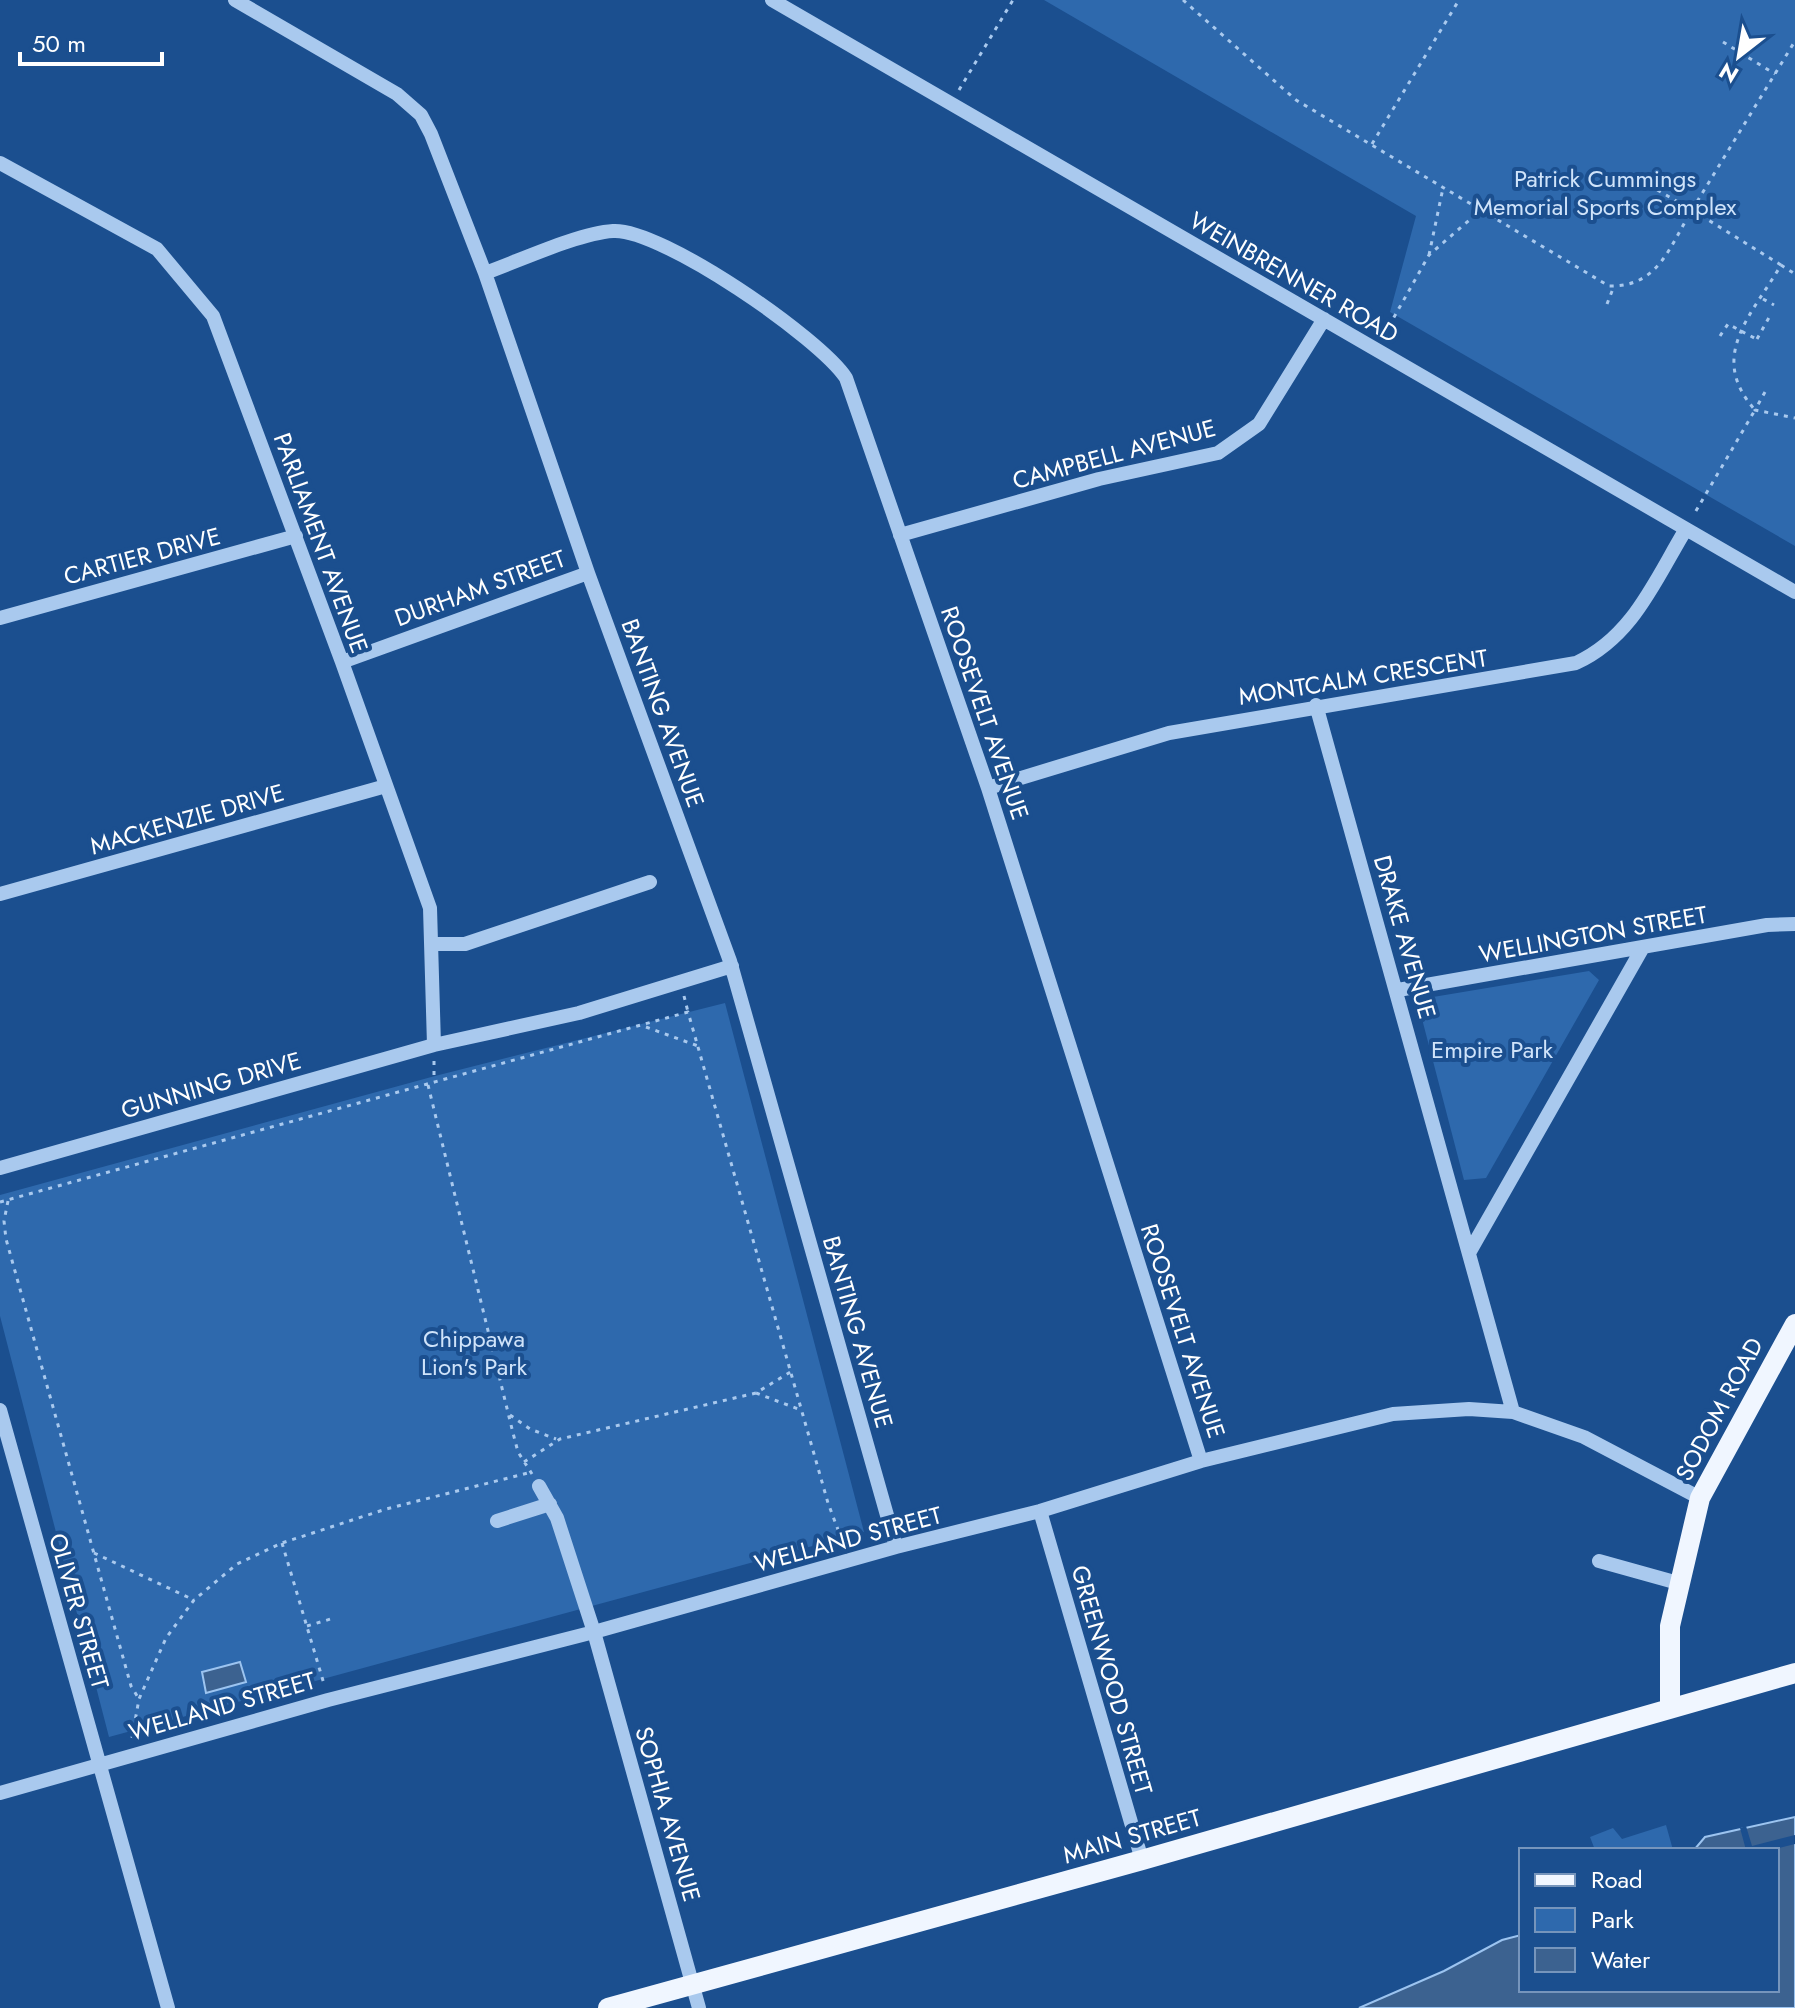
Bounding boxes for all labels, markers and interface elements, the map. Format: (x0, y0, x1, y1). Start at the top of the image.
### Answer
scale bar (20, 16, 162, 66)
north arrow (1699, 16, 1779, 96)
text: 50 m (32, 26, 86, 61)
text: N (1713, 55, 1744, 91)
park label: Patrick Cummings Memorial Sports Complex (1474, 161, 1737, 224)
street label: WEINBRENNER ROAD (1183, 203, 1405, 351)
street label: CAMPBELL AVENUE (1008, 410, 1220, 498)
street label: PARLIAMENT AVENUE (265, 428, 377, 658)
street label: CARTIER DRIVE (60, 518, 224, 594)
street label: DURHAM STREET (390, 541, 570, 635)
street label: ROOSEVELT AVENUE (932, 602, 1038, 824)
street label: BANTING AVENUE (613, 614, 713, 812)
street label: MONTCALM CRESCENT (1236, 640, 1490, 714)
street label: MACKENZIE DRIVE (86, 775, 288, 863)
street label: DRAKE AVENUE (1365, 851, 1445, 1023)
street label: WELLINGTON STREET (1476, 897, 1710, 971)
park label: Empire Park (1431, 1032, 1553, 1067)
street label: GUNNING DRIVE (117, 1043, 305, 1127)
street label: ROOSEVELT AVENUE (1132, 1219, 1234, 1443)
street label: BANTING AVENUE (814, 1232, 902, 1432)
park label: Chippawa Lion's Park (421, 1321, 527, 1384)
street label: SODOM ROAD (1666, 1331, 1772, 1487)
street label: WELLAND STREET (750, 1497, 946, 1581)
street label: OLIVER STREET (40, 1529, 118, 1693)
street label: GREENWOOD STREET (1062, 1561, 1162, 1799)
street label: WELLAND STREET (125, 1663, 319, 1749)
street label: SOPHIA AVENUE (626, 1722, 710, 1906)
street label: MAIN STREET (1059, 1800, 1205, 1872)
legend (1519, 1848, 1779, 1992)
text: Road (1591, 1862, 1643, 1897)
text: Park (1591, 1902, 1634, 1937)
text: Water (1591, 1942, 1651, 1977)

